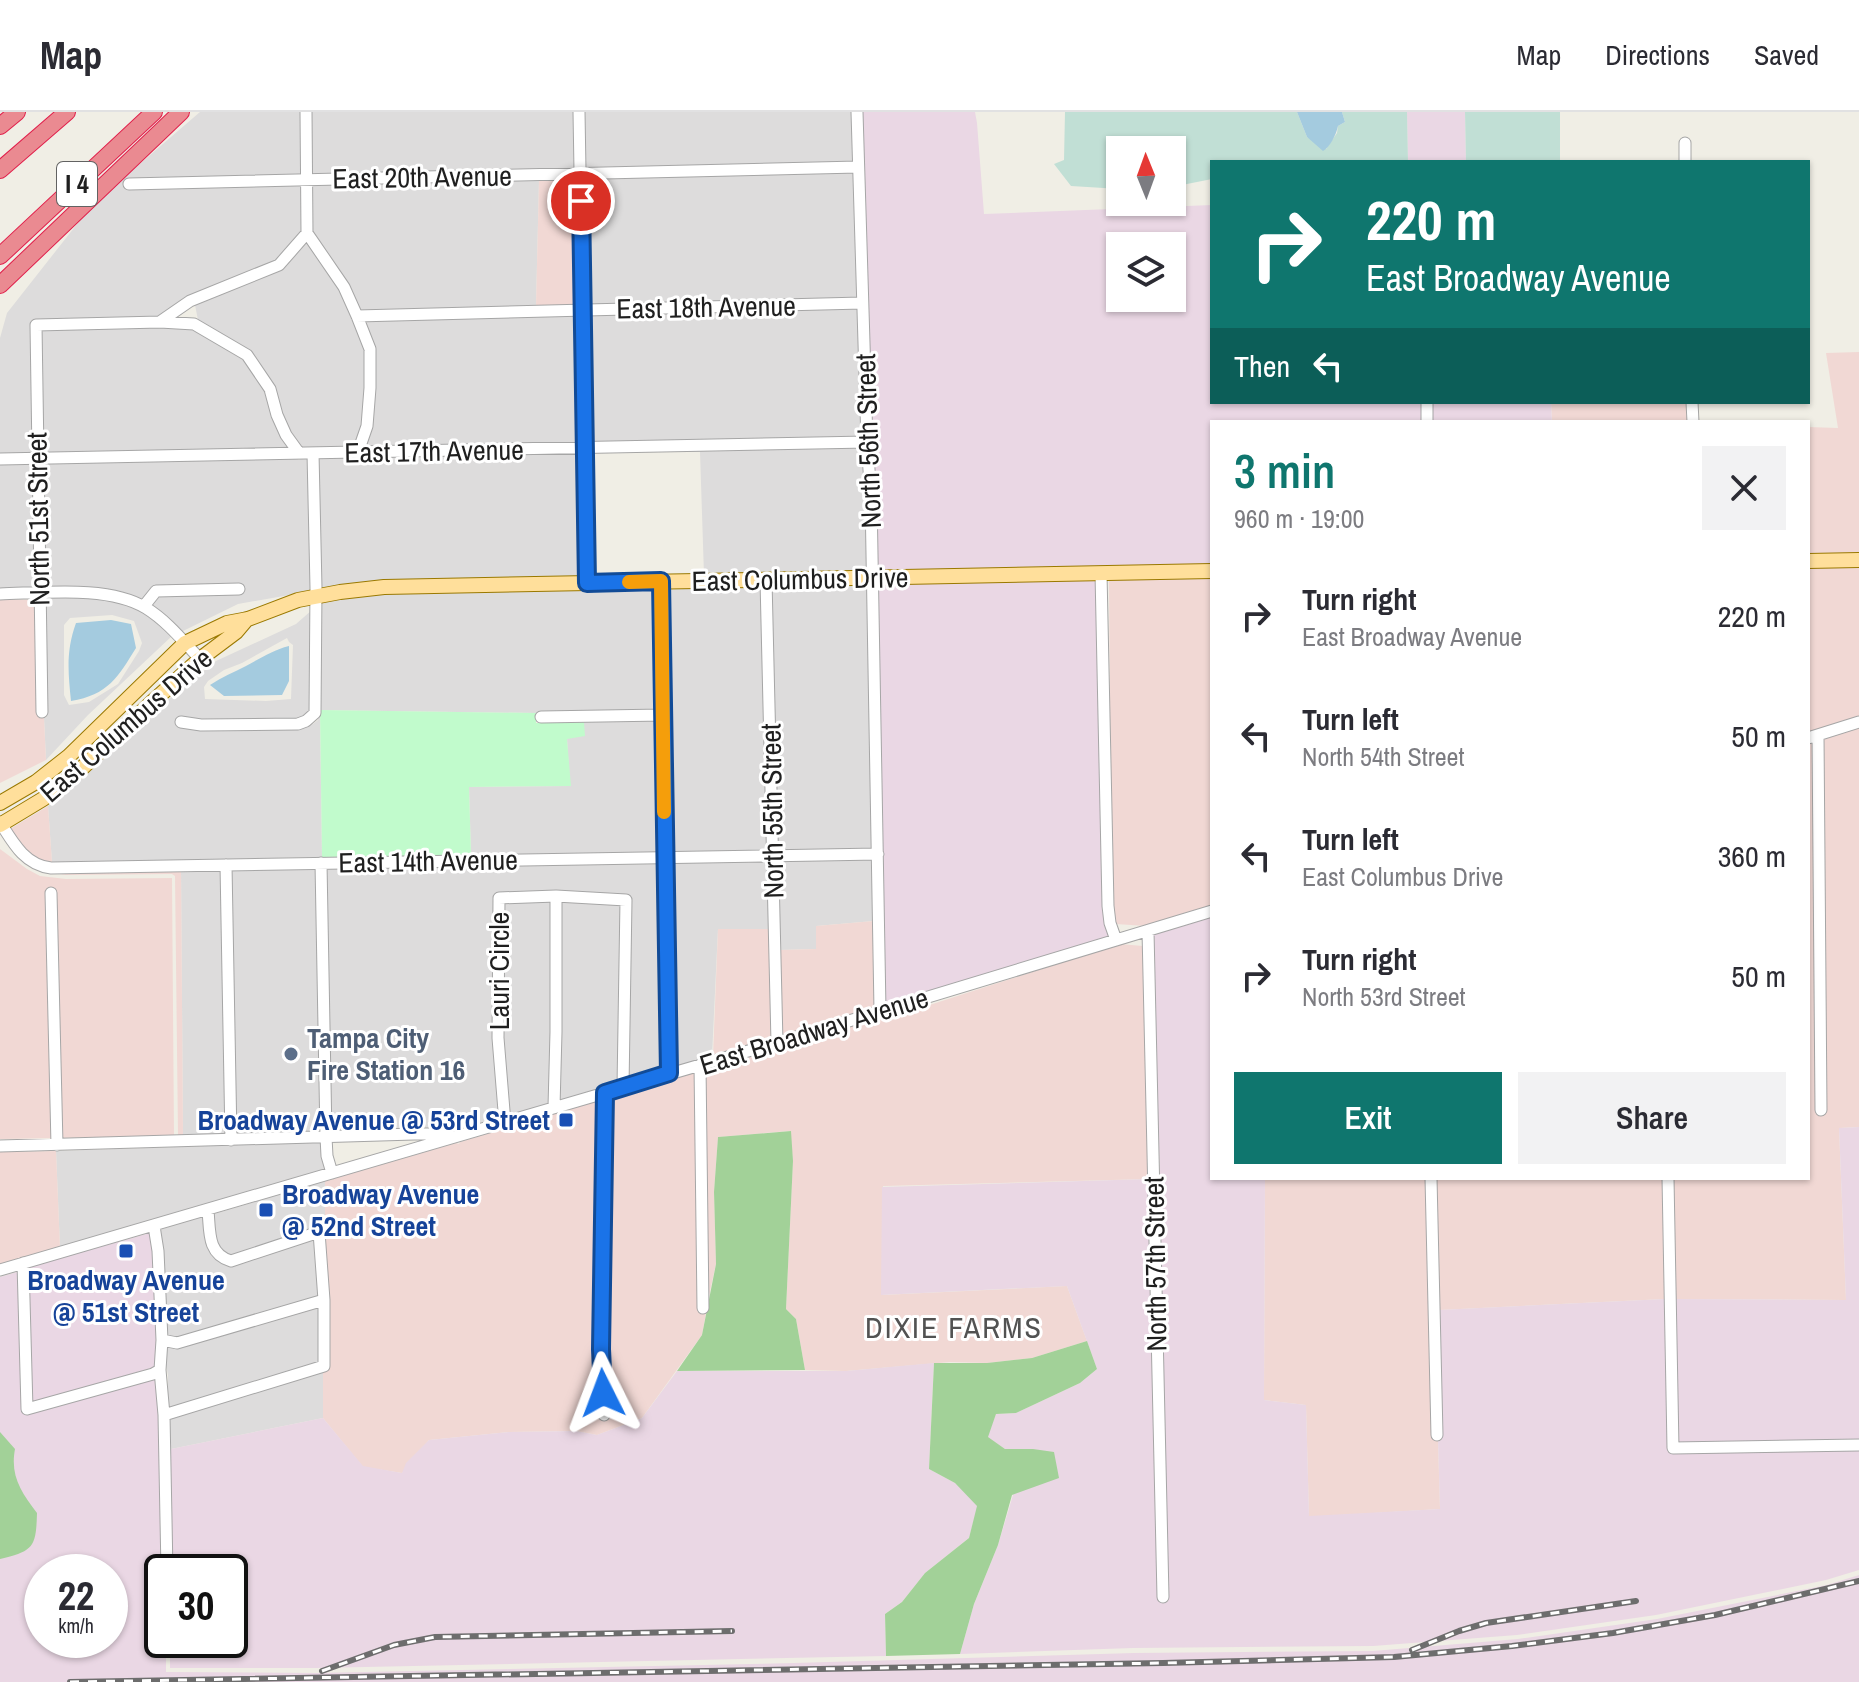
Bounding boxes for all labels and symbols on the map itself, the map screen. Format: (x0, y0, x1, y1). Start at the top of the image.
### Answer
north arrow (1106, 136, 1186, 216)
street label: East 20th Avenue (332, 156, 512, 198)
road number: I 4 (57, 162, 97, 206)
pin (547, 167, 615, 235)
street label: East 18th Avenue (616, 286, 796, 328)
street label: North 56th Street (846, 353, 890, 529)
street label: East 17th Avenue (344, 430, 524, 472)
street label: North 51st Street (17, 432, 59, 606)
street label: East Columbus Drive (691, 558, 909, 600)
street label: East Columbus Drive (32, 640, 220, 810)
street label: North 55th Street (751, 723, 793, 899)
street label: East 14th Avenue (338, 840, 518, 882)
street label: Lauri Circle (480, 912, 518, 1030)
street label: East Broadway Avenue (695, 978, 933, 1084)
place label: Tampa City Fire Station 16 (307, 1019, 465, 1089)
marker: Tampa City Fire Station 16 (282, 1045, 300, 1063)
place label: Broadway Avenue @ 53rd Street (198, 1101, 550, 1139)
marker: Broadway Avenue @ 53rd Street (557, 1111, 575, 1129)
place label: Broadway Avenue @ 52nd Street (282, 1175, 479, 1245)
street label: North 57th Street (1134, 1176, 1176, 1352)
marker: Broadway Avenue @ 52nd Street (257, 1201, 275, 1219)
marker: Broadway Avenue @ 51st Street (117, 1242, 135, 1260)
place label: Broadway Avenue @ 51st Street (27, 1261, 225, 1331)
district label: DIXIE FARMS (865, 1307, 1043, 1347)
position arrow (561, 1351, 645, 1435)
speed limit sign: 30 (144, 1554, 248, 1658)

